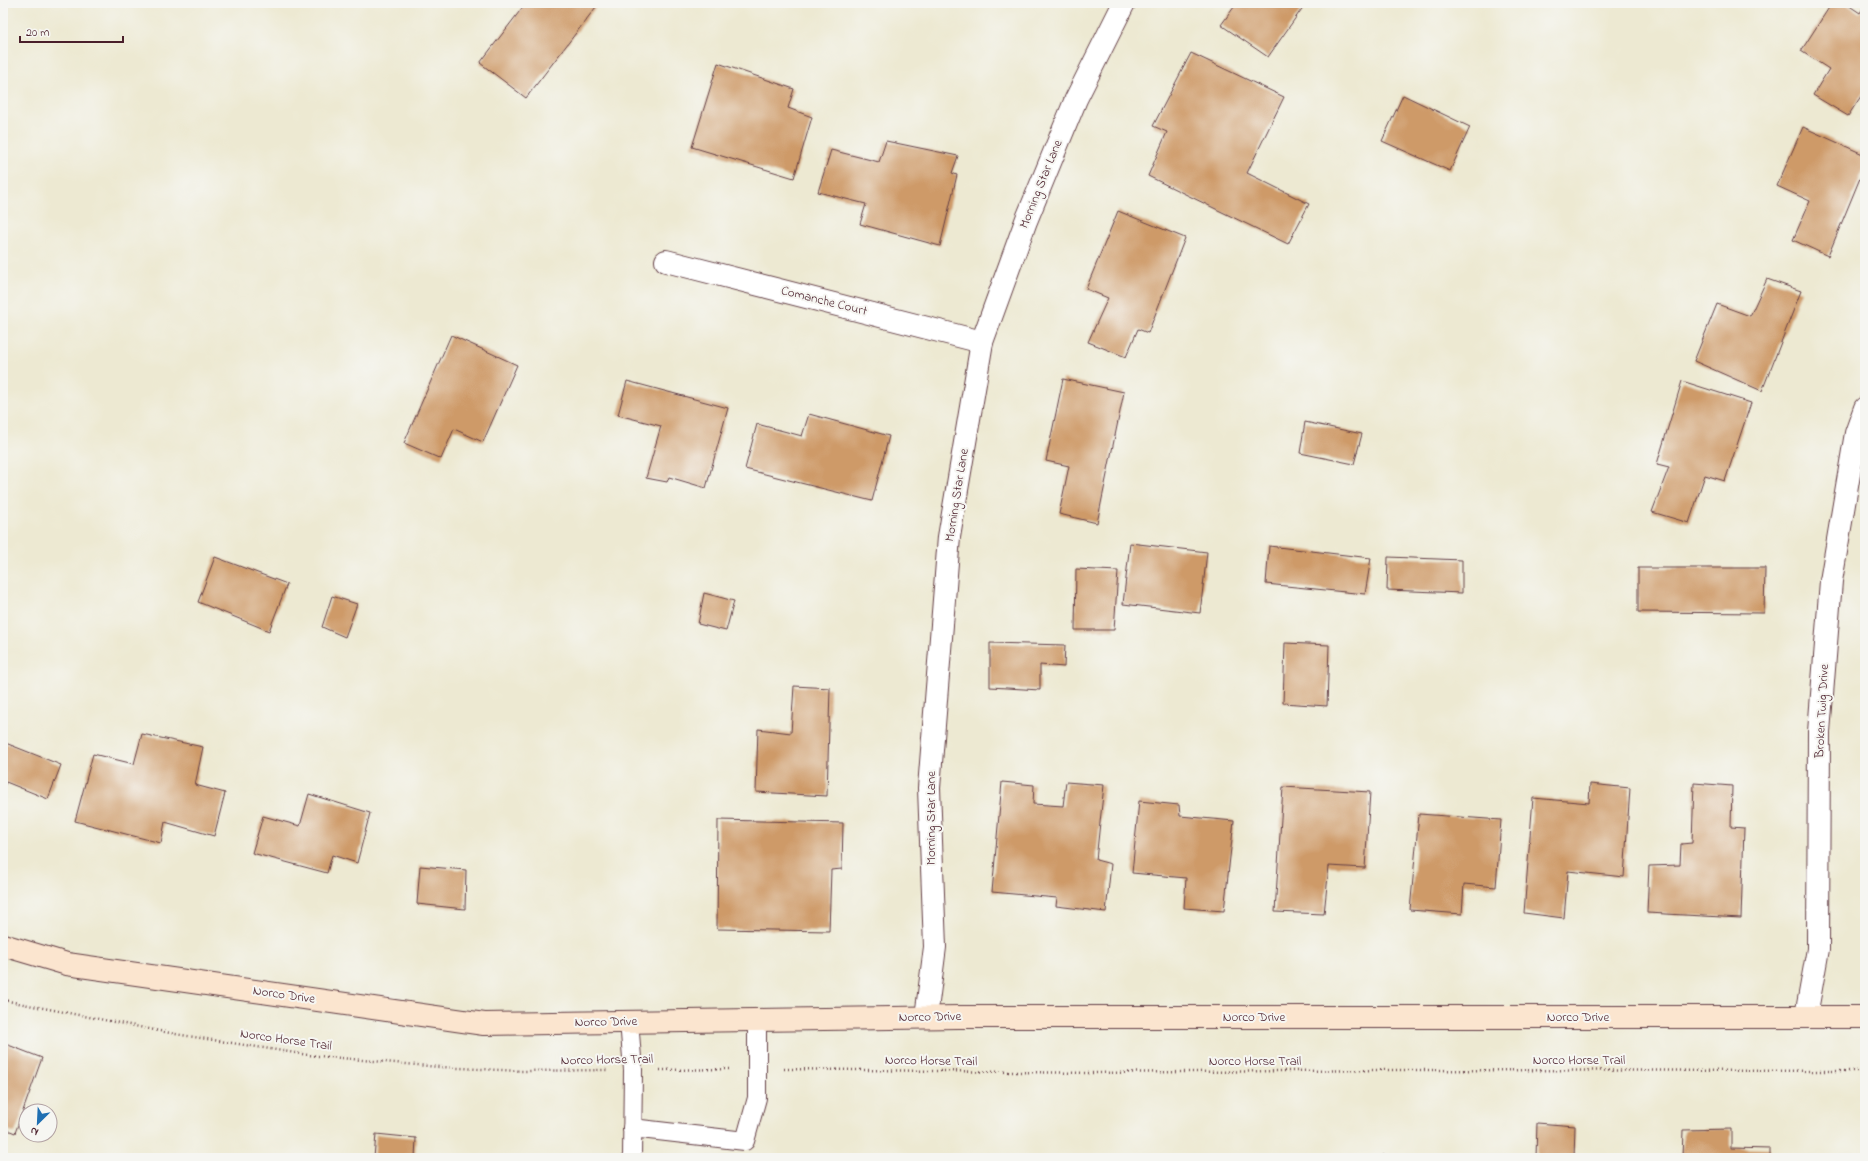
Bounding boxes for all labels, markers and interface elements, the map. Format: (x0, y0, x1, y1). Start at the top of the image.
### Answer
scale bar (20, 18, 123, 44)
text: 20 m (26, 24, 49, 42)
street label: Morning Star Lane (1015, 137, 1068, 232)
street label: Comanche Court (779, 281, 870, 321)
street label: Morning Star Lane (940, 447, 975, 543)
street label: Broken Twig Drive (1810, 663, 1835, 760)
street label: Morning Star Lane (922, 771, 942, 865)
street label: Norco Drive (252, 981, 316, 1009)
street label: Norco Drive (899, 1007, 962, 1027)
street label: Norco Drive (1223, 1008, 1285, 1027)
street label: Norco Drive (1547, 1008, 1609, 1027)
street label: Norco Drive (575, 1012, 638, 1032)
street label: Norco Horse Trail (239, 1024, 333, 1056)
street label: Norco Horse Trail (561, 1050, 653, 1070)
street label: Norco Horse Trail (885, 1051, 977, 1071)
street label: Norco Horse Trail (1533, 1051, 1625, 1070)
street label: Norco Horse Trail (1209, 1052, 1301, 1071)
north arrow (18, 1103, 58, 1143)
text: N (28, 1122, 41, 1140)

